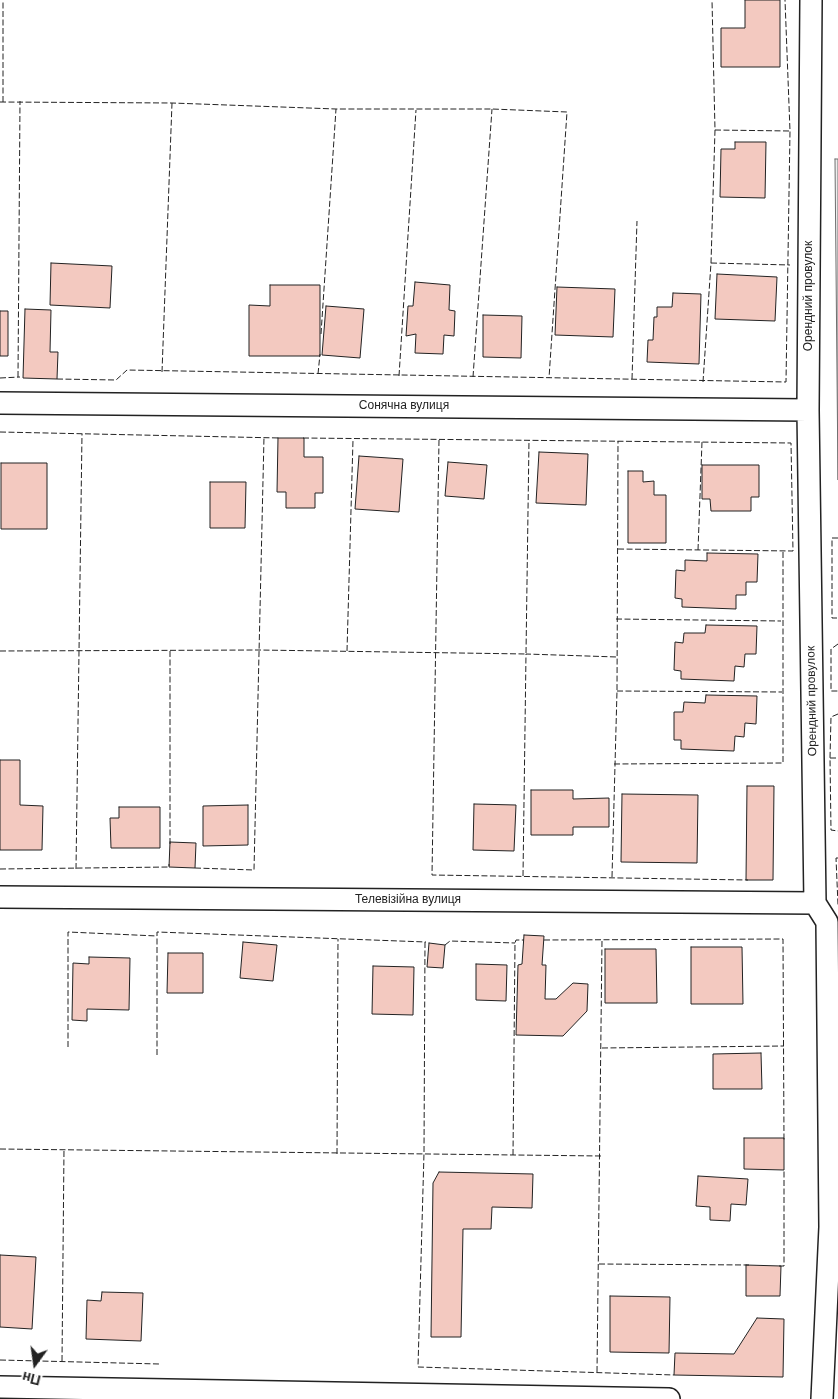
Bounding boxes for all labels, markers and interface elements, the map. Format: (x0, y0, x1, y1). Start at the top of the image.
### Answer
street label: Орендний провулок (802, 241, 816, 351)
street label: Сонячна вулиця (359, 399, 449, 413)
street label: Орендний провулок (804, 646, 820, 756)
street label: Телевізійна вулиця (355, 893, 461, 907)
north arrow (10, 1339, 60, 1389)
text: Пн (20, 1369, 42, 1389)

